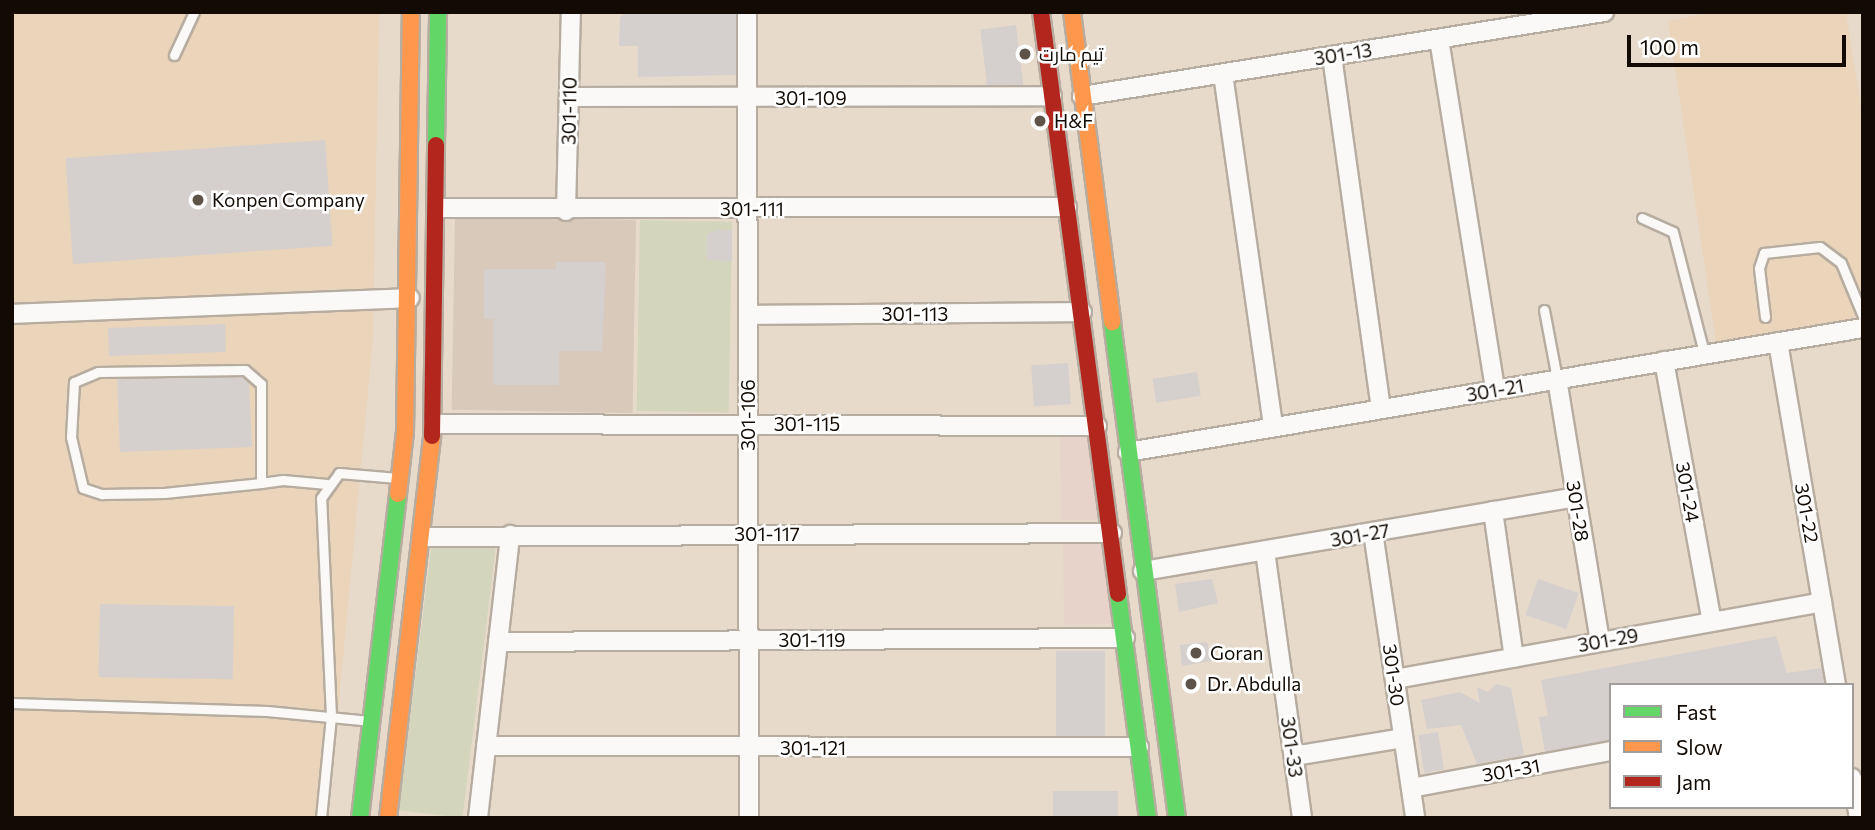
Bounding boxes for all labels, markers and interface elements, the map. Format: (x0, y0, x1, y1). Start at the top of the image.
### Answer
scale bar (1630, 21, 1849, 65)
text: 100 m (1640, 34, 1699, 59)
street label: 301-13 (1312, 38, 1374, 70)
place label: تیم مارت (1039, 43, 1104, 65)
marker: تیم مارت (1017, 46, 1033, 62)
street label: 301-110 (557, 77, 581, 145)
street label: 301-109 (775, 87, 847, 109)
place label: H&F (1054, 110, 1093, 132)
marker: H&F (1032, 113, 1048, 129)
place label: Konpen Company (212, 189, 365, 211)
marker: Konpen Company (190, 192, 206, 208)
street label: 301-111 (720, 198, 784, 220)
street label: 301-113 (882, 303, 948, 325)
street label: 301-21 (1464, 374, 1526, 406)
street label: 301-106 (737, 379, 759, 451)
street label: 301-115 (774, 413, 840, 435)
street label: 301-24 (1671, 460, 1705, 524)
street label: 301-28 (1562, 479, 1594, 543)
street label: 301-22 (1791, 481, 1823, 545)
street label: 301-27 (1329, 519, 1391, 551)
street label: 301-117 (734, 523, 800, 545)
street label: 301-29 (1576, 623, 1640, 657)
street label: 301-119 (778, 629, 846, 651)
place label: Goran (1210, 642, 1264, 664)
street label: 301-30 (1378, 642, 1410, 708)
marker: Goran (1188, 645, 1204, 661)
place label: Dr. Abdulla (1207, 673, 1301, 695)
marker: Dr. Abdulla (1181, 674, 1201, 694)
legend (1609, 683, 1854, 809)
text: Fast (1676, 699, 1717, 724)
street label: 301-33 (1276, 715, 1308, 779)
text: Slow (1676, 734, 1723, 759)
street label: 301-121 (780, 737, 846, 759)
street label: 301-31 (1480, 754, 1542, 786)
text: Jam (1676, 769, 1711, 794)

